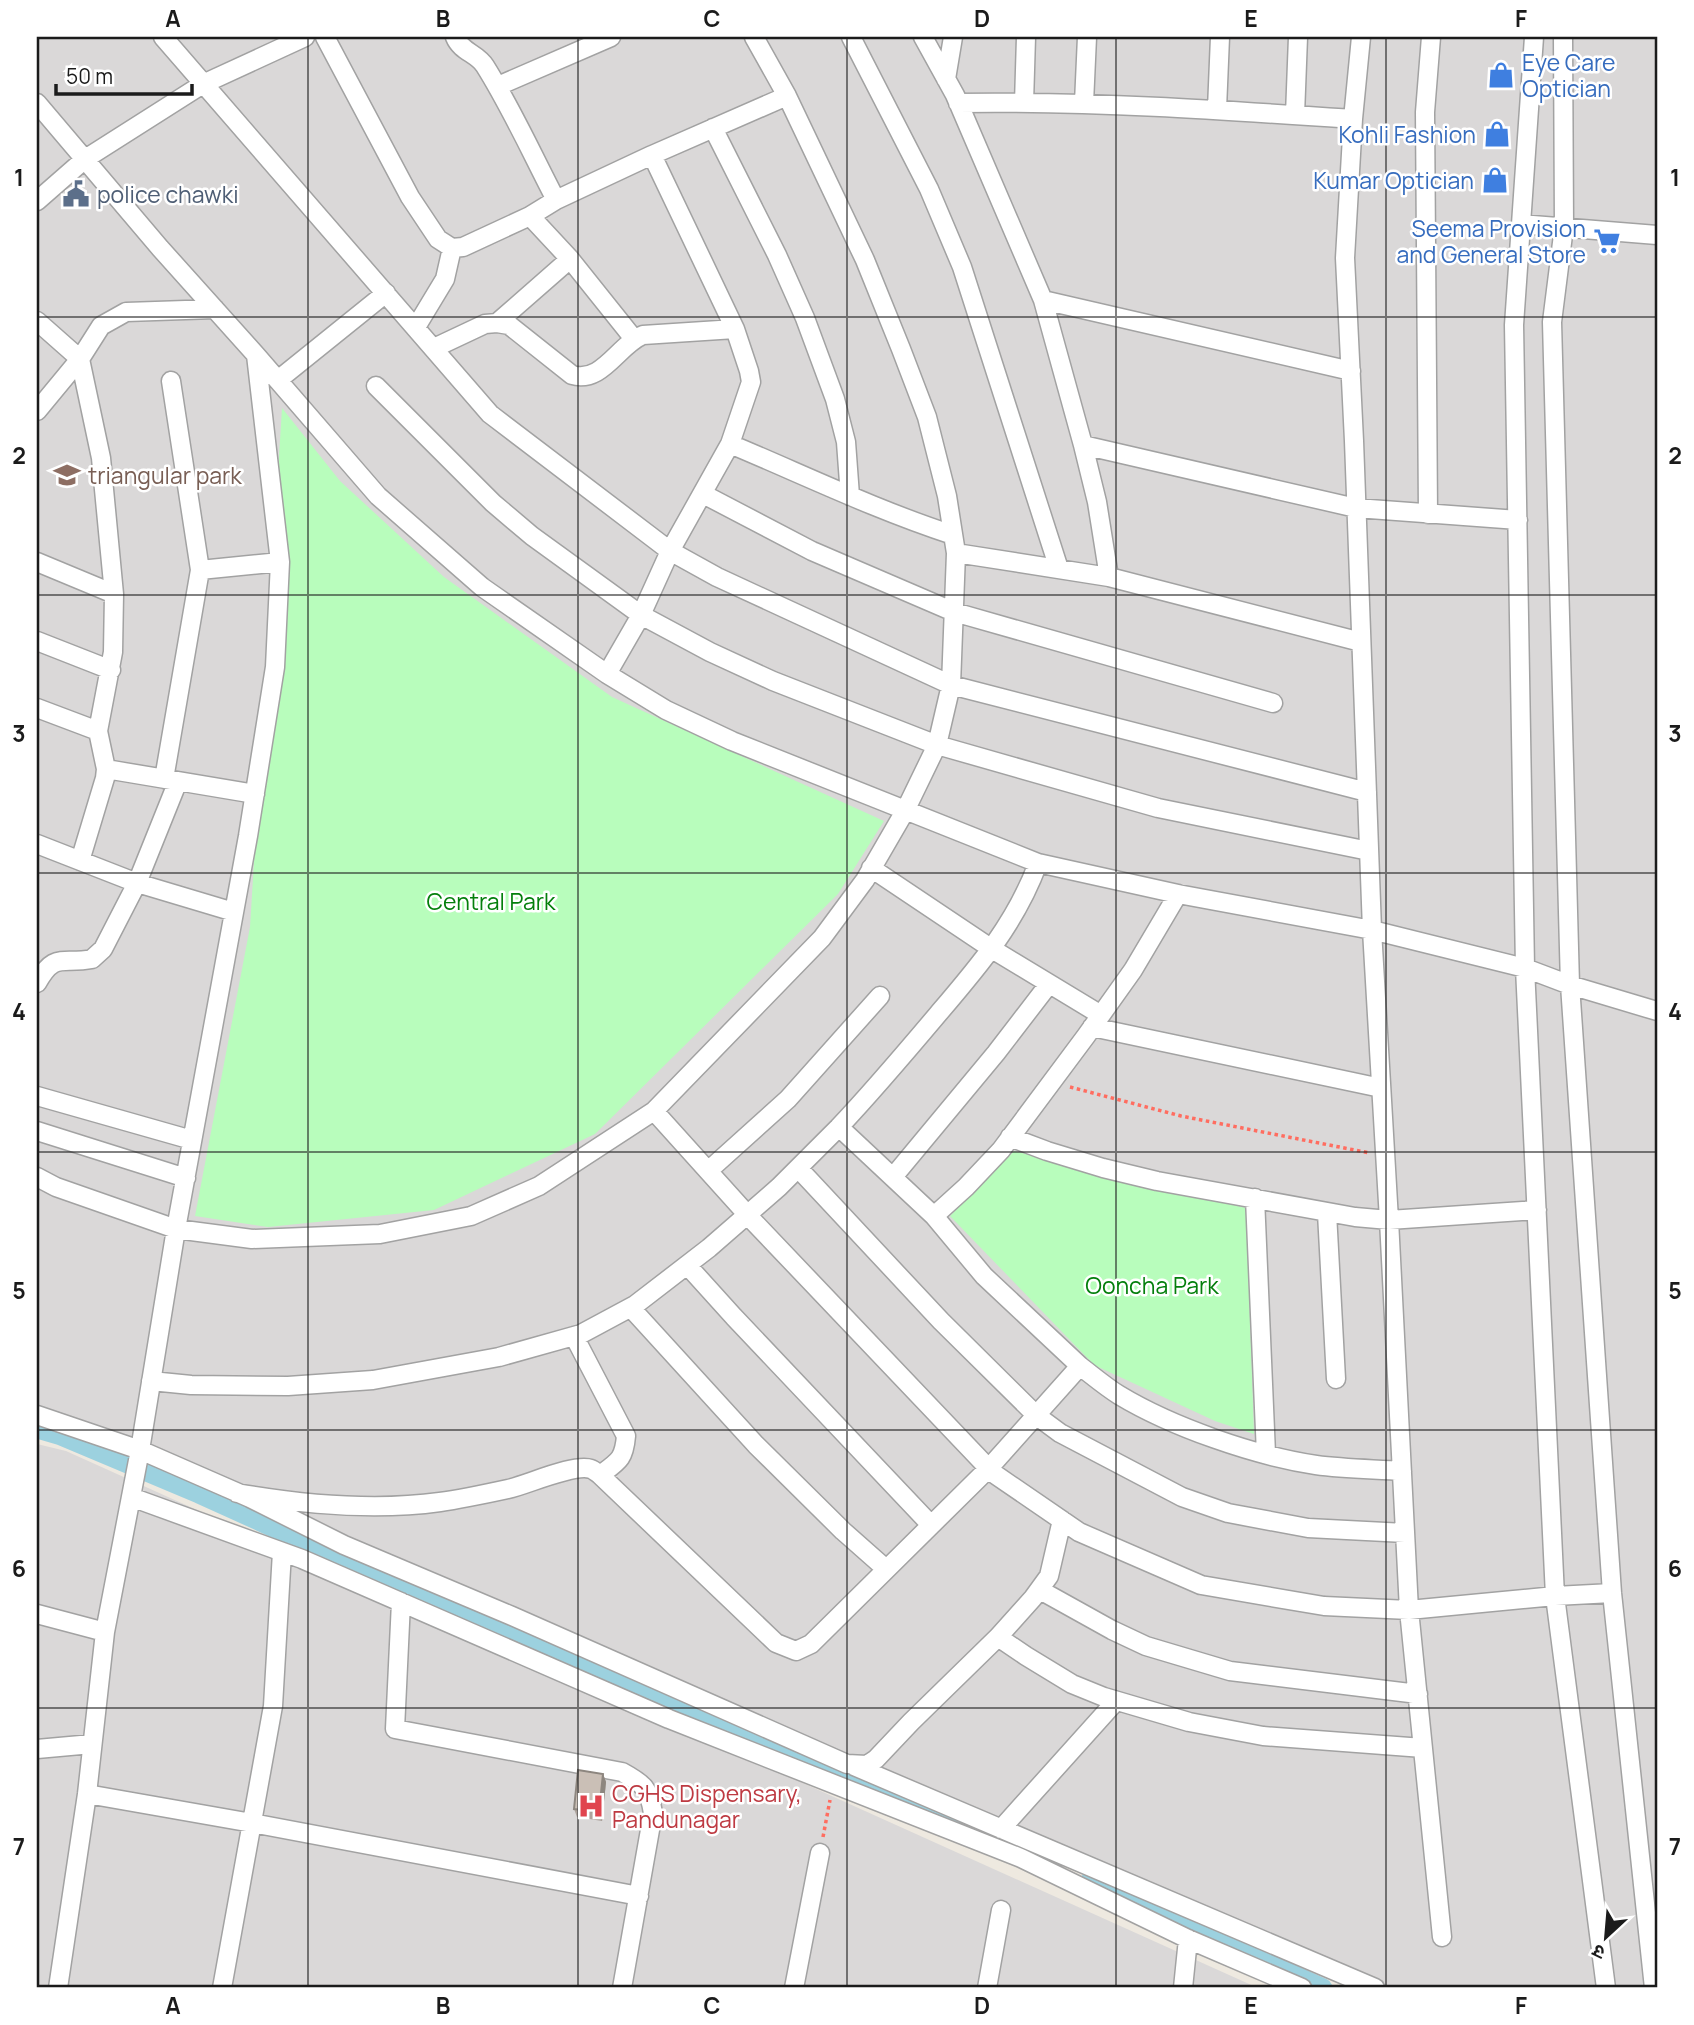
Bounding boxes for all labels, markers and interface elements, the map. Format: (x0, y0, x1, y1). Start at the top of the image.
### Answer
text: A (165, 2, 181, 34)
text: B (436, 2, 450, 34)
text: C (704, 2, 721, 34)
text: D (974, 2, 990, 34)
text: E (1244, 2, 1258, 34)
text: F (1515, 2, 1527, 34)
place label: Eye Care Optician (1522, 46, 1616, 104)
scale bar (56, 52, 192, 96)
shop icon: Eye Care Optician (1486, 60, 1516, 90)
text: 50 m (66, 62, 113, 90)
place label: Kohli Fashion (1338, 118, 1476, 150)
shop icon: Kohli Fashion (1482, 119, 1512, 149)
text: 1 (14, 161, 24, 193)
text: 1 (1670, 161, 1680, 193)
place label: Kumar Optician (1313, 164, 1474, 196)
shop icon: Kumar Optician (1480, 165, 1510, 195)
place label: police chawki (97, 178, 239, 210)
public building icon: police chawki (61, 179, 91, 209)
place label: Seema Provision and General Store (1396, 212, 1586, 270)
supermarket icon: Seema Provision and General Store (1592, 226, 1622, 256)
text: 2 (12, 439, 26, 471)
text: 2 (1668, 439, 1682, 471)
place label: triangular park (88, 459, 242, 491)
school or university icon: triangular park (52, 460, 82, 490)
text: 3 (12, 717, 26, 749)
text: 3 (1668, 717, 1682, 749)
park label: Central Park (427, 885, 556, 917)
text: 4 (12, 995, 26, 1027)
text: 4 (1668, 995, 1682, 1027)
park label: Ooncha Park (1085, 1269, 1219, 1301)
text: 5 (12, 1274, 26, 1306)
text: 5 (1668, 1274, 1682, 1306)
text: 6 (12, 1552, 26, 1584)
text: 6 (1668, 1552, 1682, 1584)
place label: CGHS Dispensary, Pandunagar (612, 1777, 802, 1835)
hospital icon: CGHS Dispensary, Pandunagar (576, 1791, 606, 1821)
text: 7 (13, 1830, 25, 1862)
text: 7 (1669, 1830, 1681, 1862)
north arrow (1572, 1902, 1642, 1972)
text: उ (1587, 1938, 1609, 1966)
text: A (165, 1989, 181, 2021)
text: B (436, 1989, 450, 2021)
text: C (704, 1989, 721, 2021)
text: D (974, 1989, 990, 2021)
text: E (1244, 1989, 1258, 2021)
text: F (1515, 1989, 1527, 2021)

